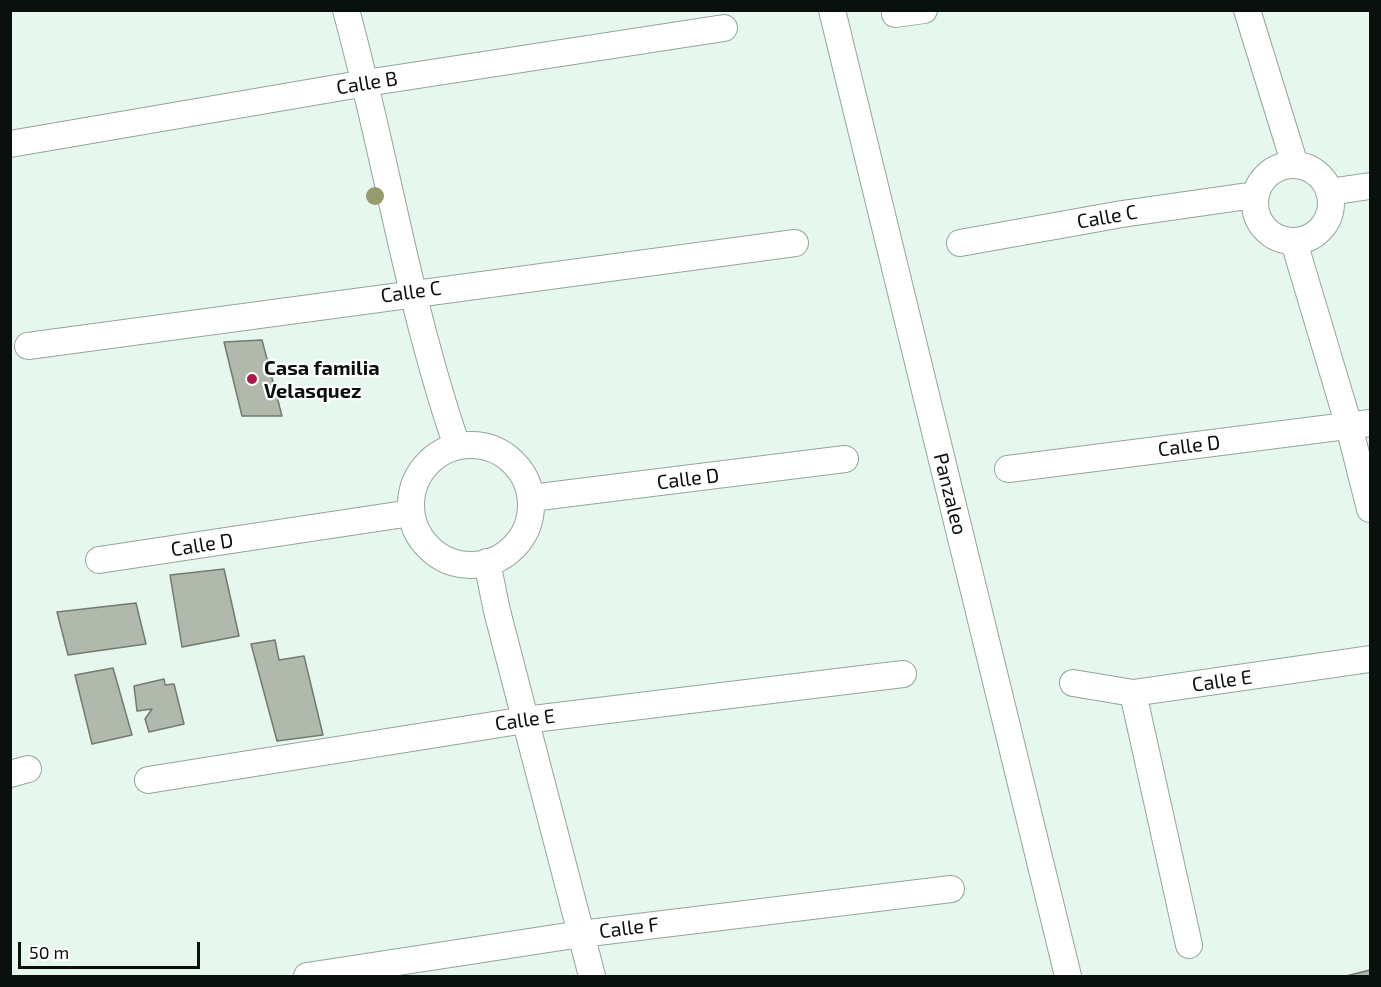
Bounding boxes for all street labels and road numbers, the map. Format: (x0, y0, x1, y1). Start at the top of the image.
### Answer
street label: Calle B (335, 66, 399, 100)
street label: Calle C (1075, 200, 1139, 234)
street label: Calle C (379, 276, 443, 308)
street label: Calle D (1156, 430, 1222, 462)
street label: Panzaleo (928, 451, 972, 537)
street label: Calle D (655, 463, 721, 495)
street label: Calle D (169, 528, 235, 562)
street label: Calle E (1190, 665, 1254, 697)
street label: Calle E (493, 704, 557, 736)
street label: Calle F (598, 912, 660, 944)

